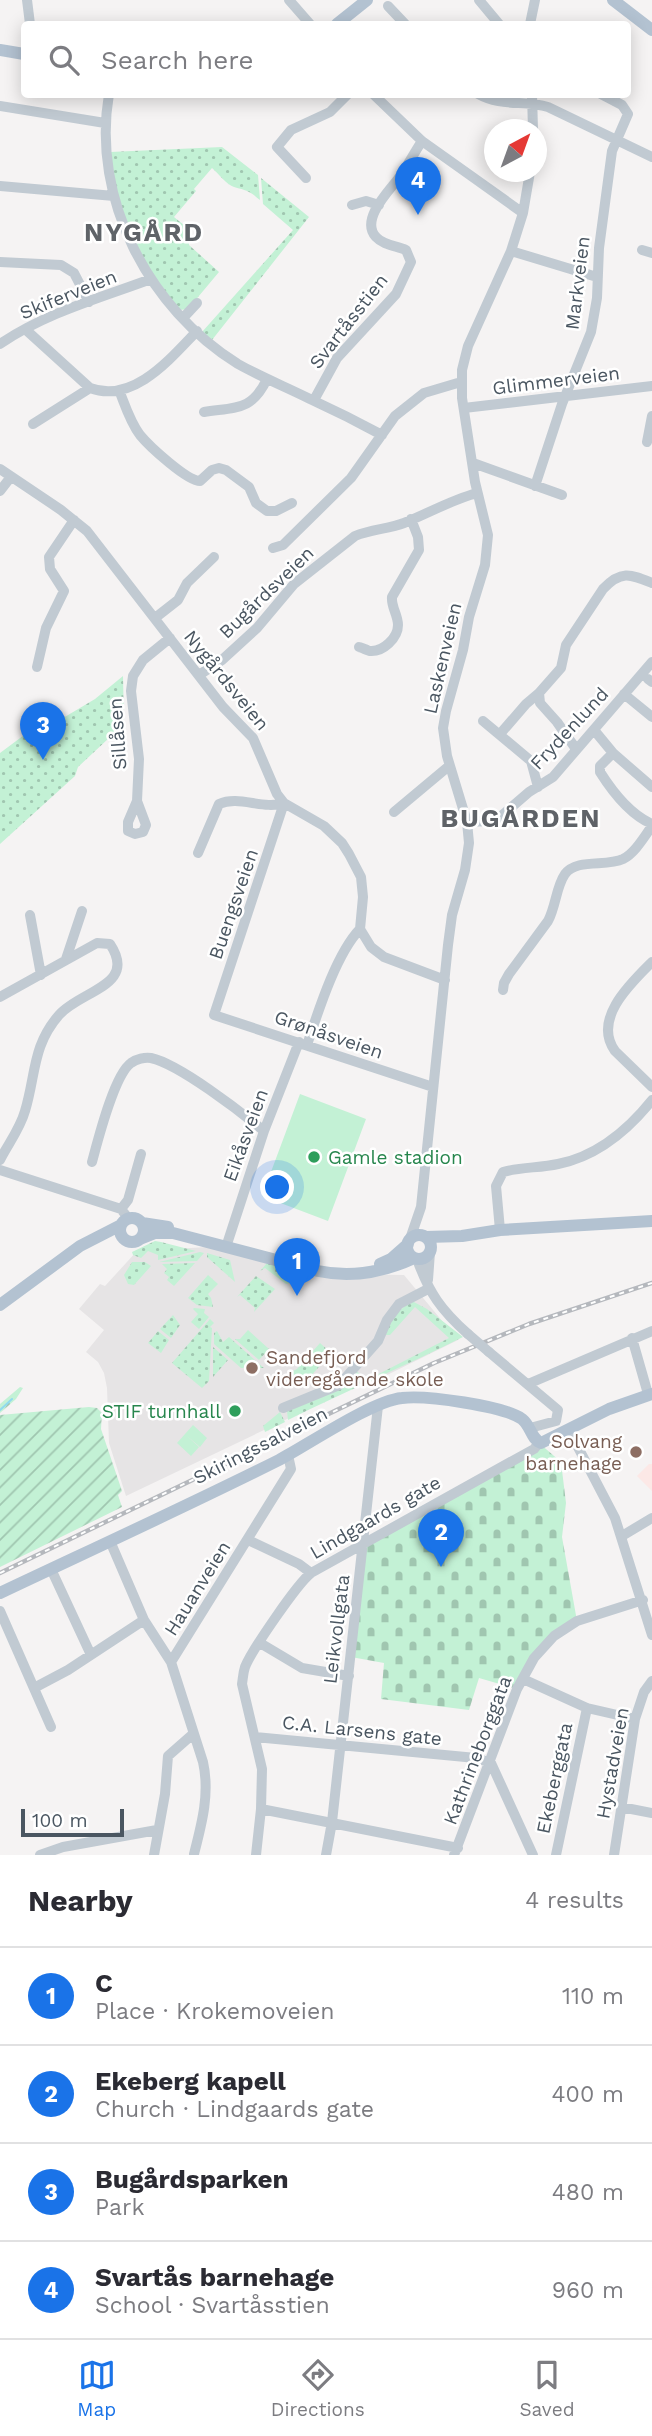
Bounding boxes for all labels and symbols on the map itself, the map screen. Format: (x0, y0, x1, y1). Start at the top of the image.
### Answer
north arrow (484, 119, 547, 182)
pin: 4 (395, 157, 441, 215)
district label: NYGÅRD (84, 217, 204, 247)
street label: Markveien (560, 235, 595, 331)
street label: Skiferveien (16, 265, 120, 324)
street label: Svartåsstien (304, 269, 393, 373)
street label: Glimmerveien (491, 361, 621, 400)
street label: Bugårdsveien (214, 541, 318, 643)
street label: Laskenveien (418, 600, 466, 716)
street label: Nygårdsveien (179, 626, 274, 735)
street label: Frydenlund (525, 682, 613, 774)
street label: Sillåsen (104, 697, 131, 771)
pin: 3 (20, 702, 66, 760)
district label: BUGÅRDEN (441, 803, 601, 833)
street label: Buengsveien (204, 846, 263, 962)
street label: Grønåsveien (271, 1005, 386, 1064)
street label: Eikåsveien (218, 1086, 273, 1185)
place label: Gamle stadion (328, 1146, 463, 1169)
marker: Gamle stadion (306, 1149, 322, 1165)
your location (260, 1170, 294, 1204)
pin: 1 (274, 1238, 320, 1296)
place label: Sandefjord videregående skole (266, 1346, 444, 1391)
marker: Sandefjord videregående skole (244, 1360, 260, 1376)
place label: STIF turnhall (102, 1400, 221, 1423)
street label: Skiringssalveien (189, 1402, 331, 1489)
marker: STIF turnhall (227, 1403, 243, 1419)
place label: Solvang barnehage (525, 1430, 623, 1475)
marker: Solvang barnehage (628, 1444, 644, 1460)
street label: Lindgaards gate (306, 1471, 445, 1564)
pin: 2 (418, 1509, 464, 1567)
street label: Hauanveien (159, 1537, 236, 1640)
street label: Leikvollgata (318, 1573, 355, 1685)
street label: Kathrineborggata (438, 1672, 517, 1828)
street label: Hystadveien (591, 1706, 634, 1821)
street label: C.A. Larsens gate (281, 1711, 443, 1750)
street label: Ekeberggata (531, 1720, 578, 1836)
scale bar (21, 1806, 124, 1838)

